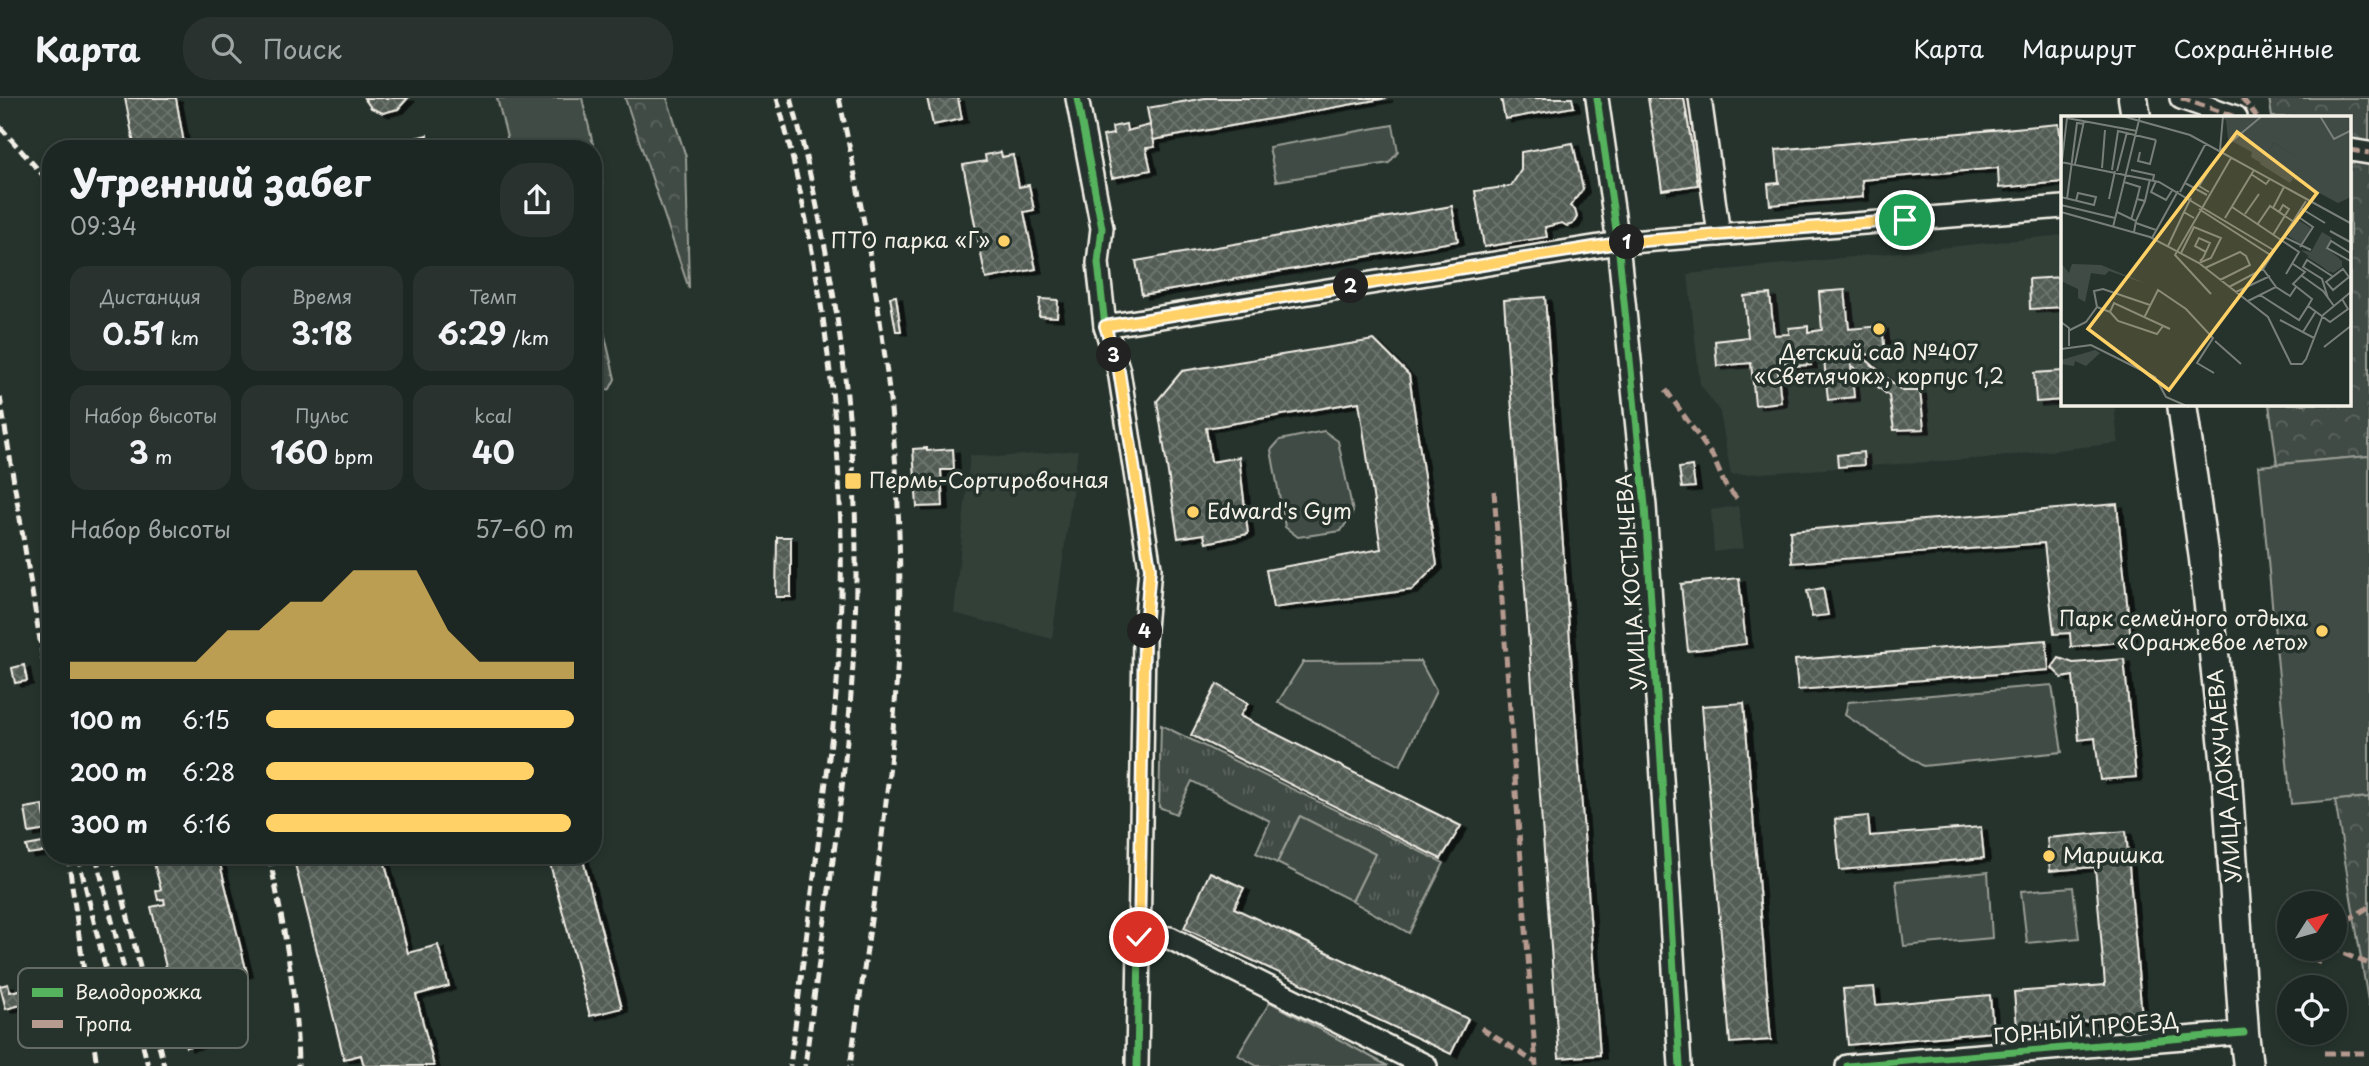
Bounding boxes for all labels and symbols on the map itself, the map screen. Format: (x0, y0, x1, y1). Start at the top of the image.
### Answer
inset map (2061, 116, 2352, 406)
pin (1875, 190, 1935, 250)
place label: ПТО парка «Г» (831, 223, 990, 255)
pin: 1 (1610, 225, 1644, 260)
marker: ПТО парка «Г» (996, 233, 1012, 249)
pin: 2 (1334, 268, 1368, 304)
marker: Детский сад №407 «Светлячок», корпус 1,2 (1871, 321, 1887, 337)
place label: Детский сад №407 «Светлячок», корпус 1,2 (1754, 335, 2004, 391)
pin: 3 (1096, 338, 1132, 372)
place label: Пермь-Сортировочная (869, 463, 1109, 495)
marker: Пермь-Сортировочная (843, 471, 863, 491)
street label: УЛИЦА КОСТЫЧЕВА (1606, 472, 1654, 692)
place label: Edward's Gym (1207, 494, 1352, 526)
marker: Edward's Gym (1185, 504, 1201, 520)
place label: Парк семейного отдыха «Оранжевое лето» (2059, 601, 2308, 657)
pin: 4 (1128, 614, 1162, 648)
marker: Парк семейного отдыха «Оранжевое лето» (2314, 623, 2330, 639)
street label: УЛИЦА ДОКУЧАЕВА (2198, 668, 2248, 884)
place label: Маришка (2063, 838, 2165, 870)
marker: Маришка (2041, 848, 2057, 864)
north arrow (2277, 891, 2347, 961)
pin (1109, 907, 1169, 967)
legend (18, 968, 248, 1048)
text: Велодорожка (75, 977, 202, 1005)
street label: ГОРНЫЙ ПРОЕЗД (1992, 1003, 2180, 1051)
text: Тропа (75, 1009, 132, 1037)

